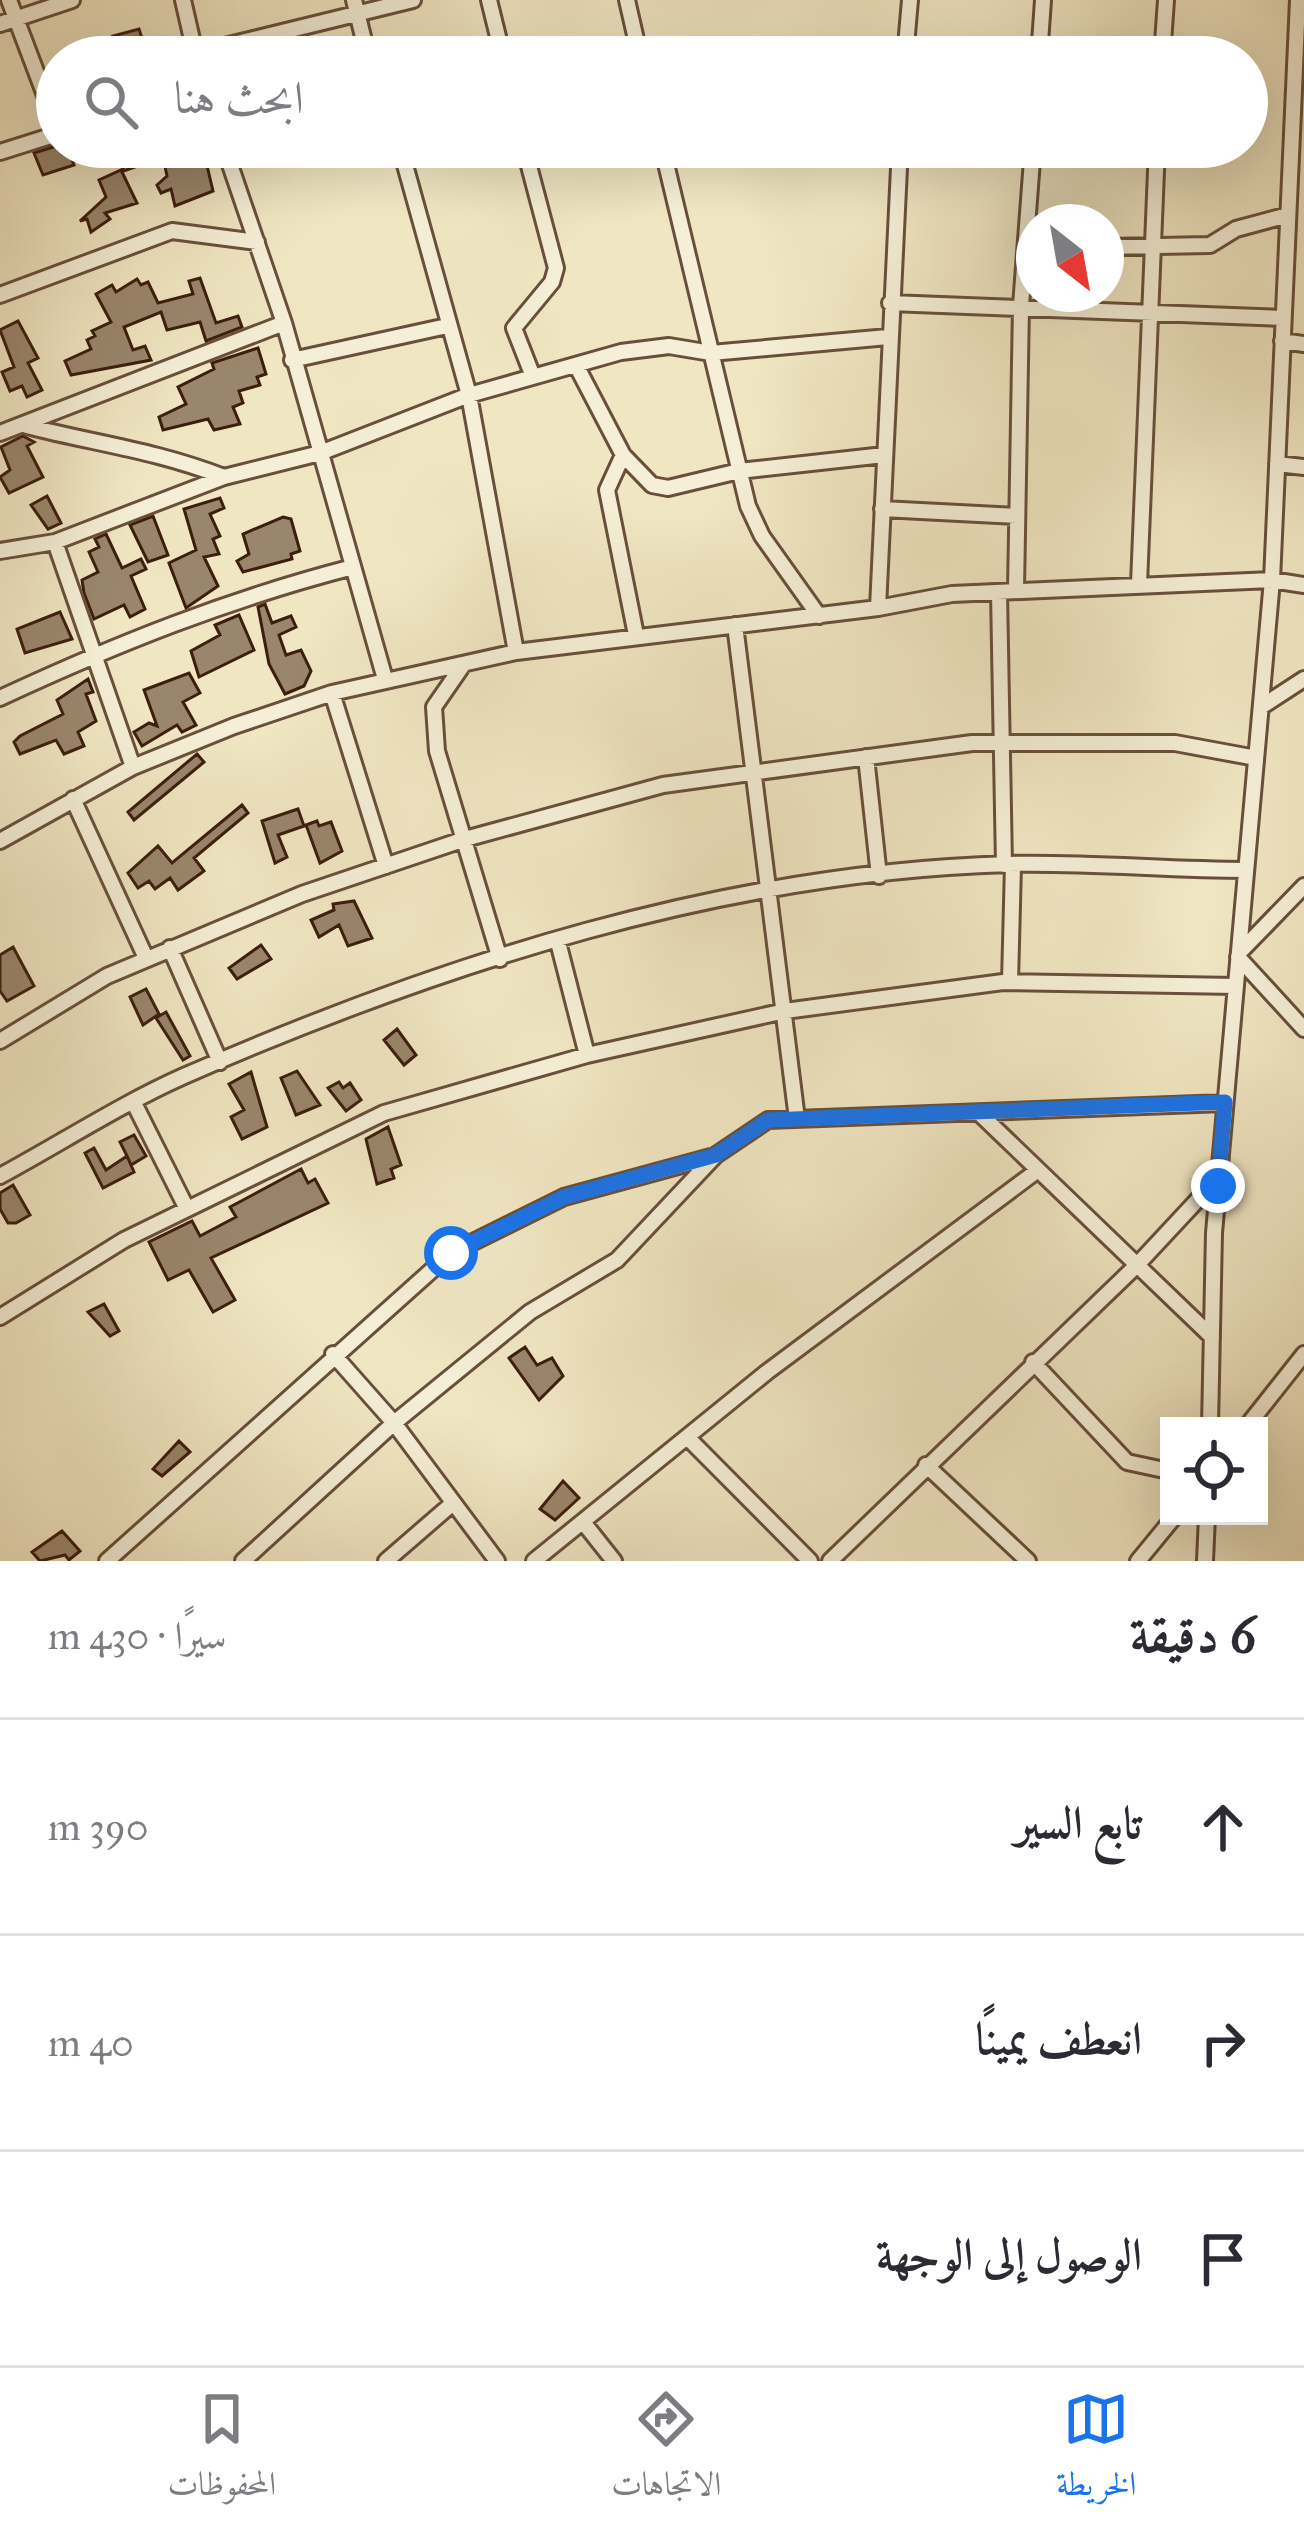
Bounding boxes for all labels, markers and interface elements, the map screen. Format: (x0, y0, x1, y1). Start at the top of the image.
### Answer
search box (36, 36, 1268, 168)
icon: search (78, 69, 144, 135)
text: ابحث هنا (174, 70, 304, 125)
north arrow (1016, 204, 1124, 312)
route end (1191, 1159, 1245, 1213)
route start (424, 1226, 478, 1280)
map controls (1160, 1417, 1268, 1525)
button: locate (1160, 1417, 1268, 1525)
text: 6 دقيقة (1130, 1604, 1256, 1666)
text: سيرًا · 430 m (48, 1612, 227, 1660)
icon: ahead (1190, 1794, 1256, 1860)
text: تابع السير (1015, 1795, 1142, 1850)
text: 390 m (48, 1803, 148, 1851)
icon: right (1190, 2010, 1256, 2076)
text: انعطف يمينًا (976, 2011, 1142, 2066)
text: 40 m (48, 2019, 134, 2067)
icon: arrive (1190, 2226, 1256, 2292)
text: الوصول إلى الوجهة (876, 2227, 1142, 2282)
tab: المحفوظات (167, 2386, 276, 2516)
tab: الاتجاهات (611, 2386, 721, 2516)
tab: الخريطة (1056, 2386, 1137, 2516)

